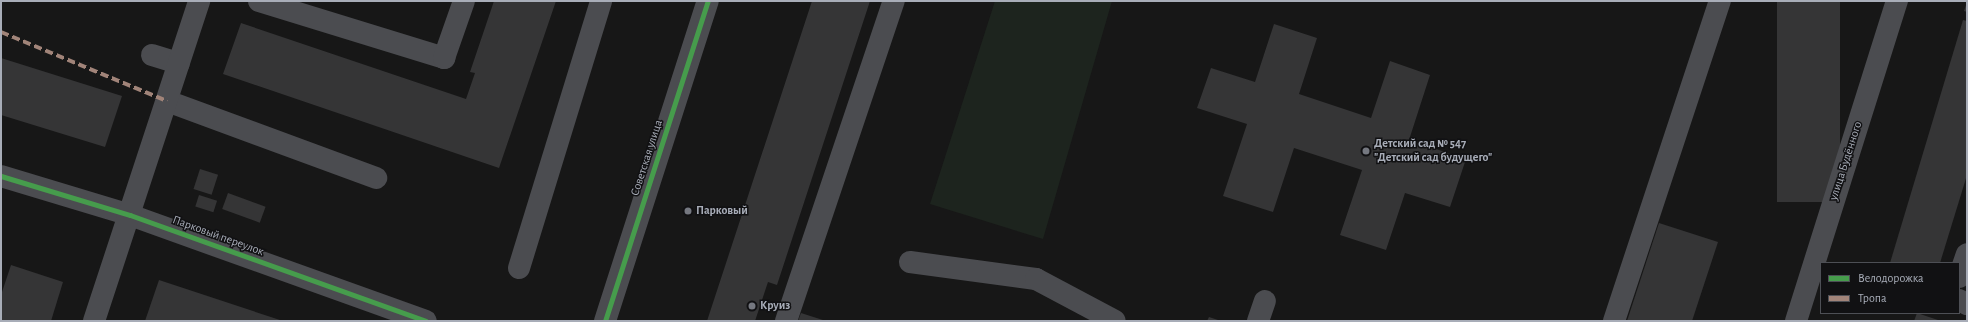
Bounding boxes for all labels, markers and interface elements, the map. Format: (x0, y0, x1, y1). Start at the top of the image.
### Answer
street label: Советская улица (628, 118, 666, 198)
street label: улица Будённого (1826, 120, 1866, 202)
place label: Детский сад № 547 "Детский сад будущего" (1374, 137, 1492, 165)
marker: Детский сад № 547 "Детский сад будущего" (1361, 146, 1371, 156)
place label: Парковый (696, 204, 748, 218)
marker: Парковый (683, 206, 693, 216)
street label: Парковый переулок (170, 213, 266, 259)
legend (1820, 262, 1960, 314)
text: Велодорожка (1858, 272, 1924, 284)
text: Тропа (1858, 292, 1886, 304)
place label: Круиз (760, 299, 790, 313)
marker: Круиз (747, 301, 757, 311)

